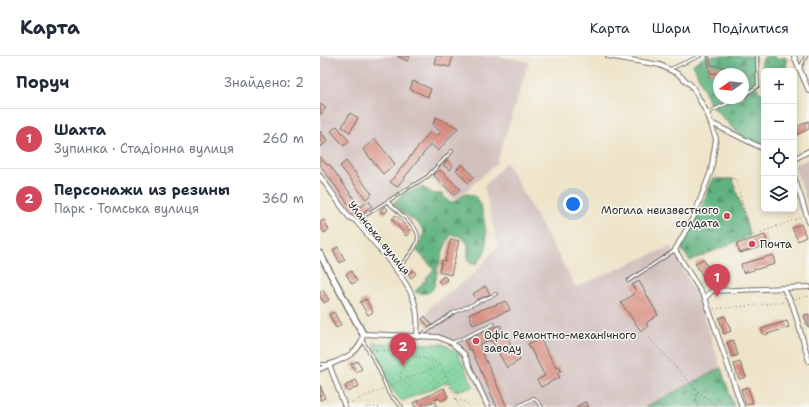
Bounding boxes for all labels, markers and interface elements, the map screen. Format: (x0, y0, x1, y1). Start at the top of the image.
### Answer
text: Карта (20, 15, 80, 40)
text: Карта (590, 19, 630, 37)
text: Шари (652, 19, 691, 37)
text: Поділитися (713, 19, 789, 37)
north arrow (713, 68, 749, 104)
map controls (761, 68, 797, 212)
button: + (761, 68, 797, 104)
text: Поруч (16, 71, 69, 93)
text: Знайдено: 2 (224, 74, 304, 91)
button: − (761, 104, 797, 140)
text: Шахта (54, 120, 106, 140)
text: 1 (26, 130, 32, 147)
text: 260 m (262, 130, 304, 147)
text: Зупинка · Стадіонна вулиця (54, 140, 234, 157)
button: locate (761, 140, 797, 176)
button: layers (761, 176, 797, 212)
text: Персонажи из резины (54, 180, 230, 200)
text: 2 (24, 190, 34, 207)
text: 360 m (262, 190, 304, 207)
your location (563, 194, 583, 214)
street label: Уланська вулиця (344, 198, 414, 278)
text: Парк · Томська вулиця (54, 200, 199, 217)
place label: Могила неизвестного солдата (601, 203, 719, 231)
marker: Могила неизвестного солдата (722, 211, 732, 221)
place label: Почта (760, 237, 792, 252)
marker: Почта (747, 239, 757, 249)
pin: 1 (704, 264, 730, 297)
place label: Офіс Ремонтно-механічного заводу (484, 328, 637, 356)
pin: 2 (390, 333, 416, 366)
marker: Офіс Ремонтно-механічного заводу (471, 336, 481, 346)

